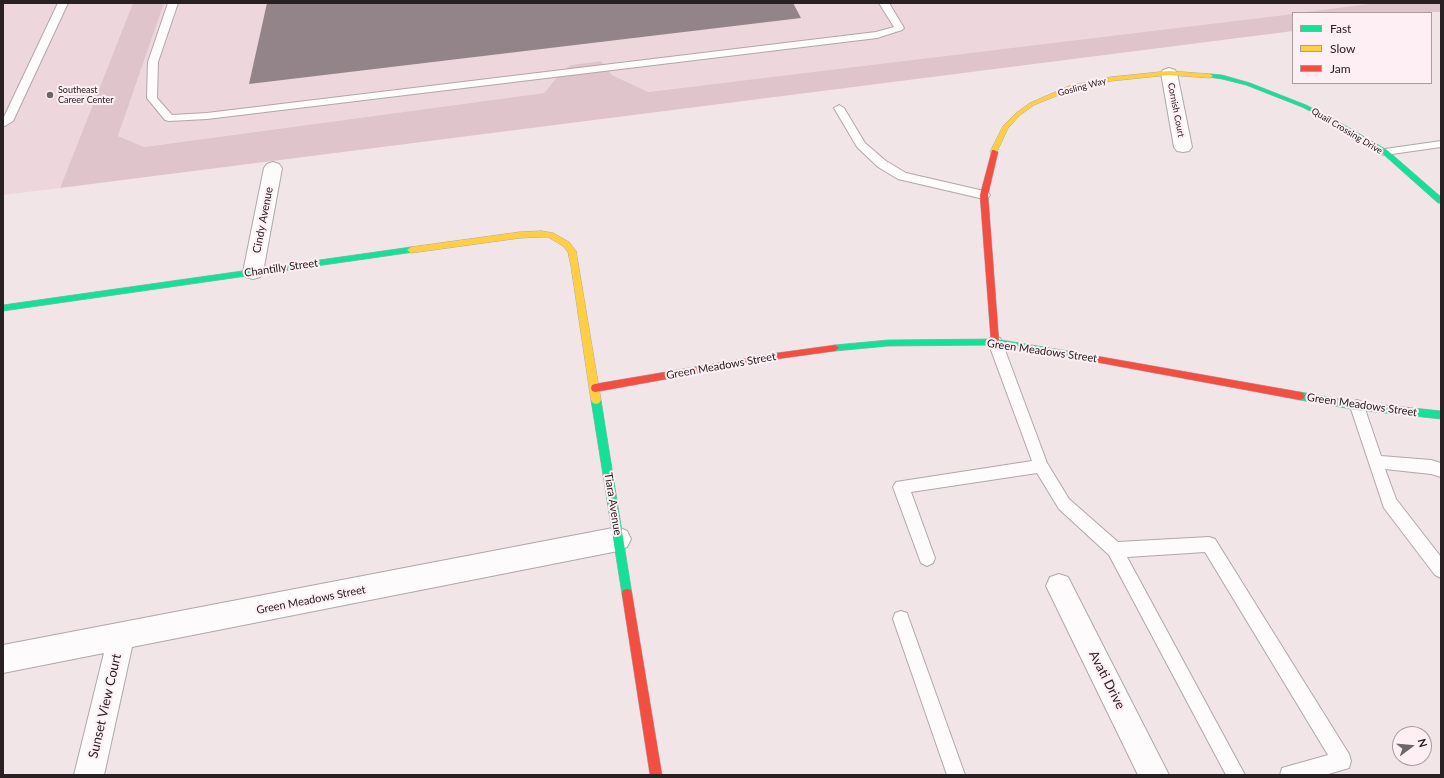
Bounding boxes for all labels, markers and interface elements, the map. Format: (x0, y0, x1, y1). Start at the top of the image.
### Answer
legend (1292, 12, 1432, 84)
text: Fast (1330, 21, 1351, 36)
text: Slow (1330, 41, 1355, 56)
text: Jam (1330, 61, 1351, 76)
street label: Gosling Way (1057, 75, 1107, 99)
street label: Cornish Court (1165, 82, 1187, 138)
place label: Southeast Career Center (58, 85, 114, 106)
marker: Southeast Career Center (45, 90, 55, 100)
street label: Quail Crossing Drive (1310, 106, 1384, 156)
street label: Cindy Avenue (250, 186, 276, 254)
street label: Chantilly Street (243, 256, 319, 280)
street label: Green Meadows Street (986, 337, 1098, 365)
street label: Green Meadows Street (665, 350, 777, 382)
street label: Green Meadows Street (1306, 391, 1418, 419)
street label: Tiara Avenue (602, 472, 624, 536)
street label: Green Meadows Street (255, 583, 367, 617)
street label: Avati Drive (1086, 648, 1128, 712)
street label: Sunset View Court (85, 652, 125, 760)
north arrow (1392, 726, 1432, 766)
text: N (1416, 737, 1430, 749)

